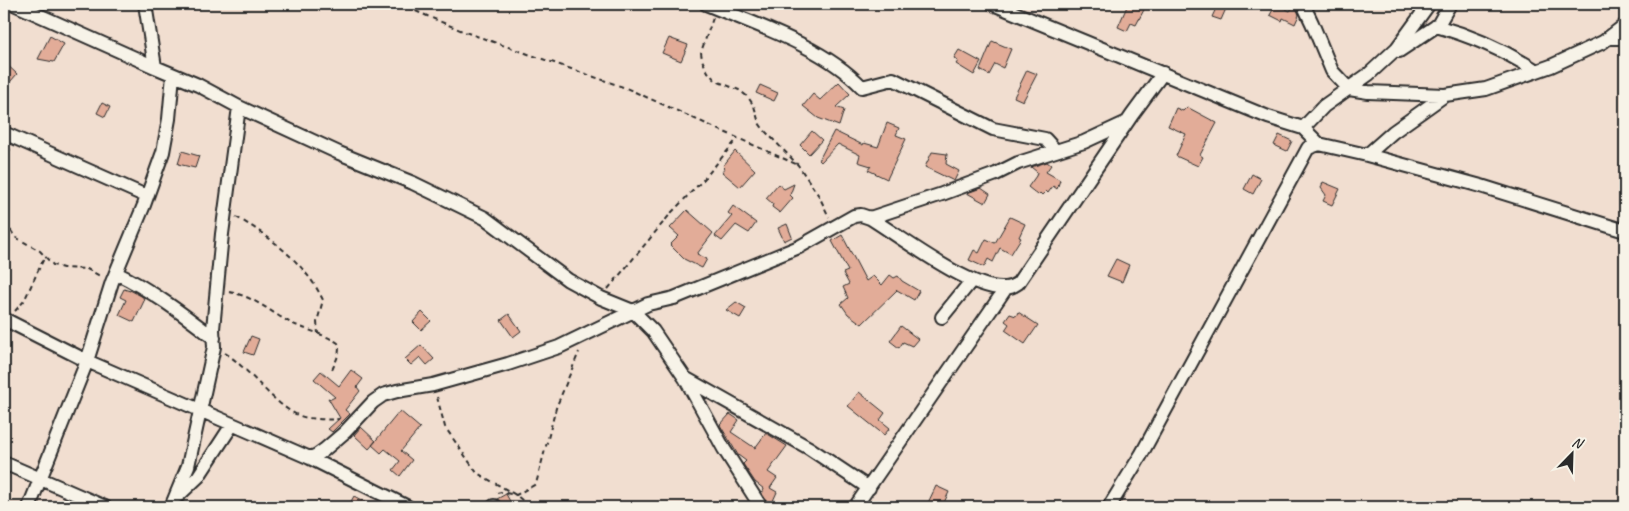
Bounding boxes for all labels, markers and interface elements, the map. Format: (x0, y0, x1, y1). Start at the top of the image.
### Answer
north arrow (1546, 428, 1596, 478)
text: N (1570, 433, 1586, 453)

